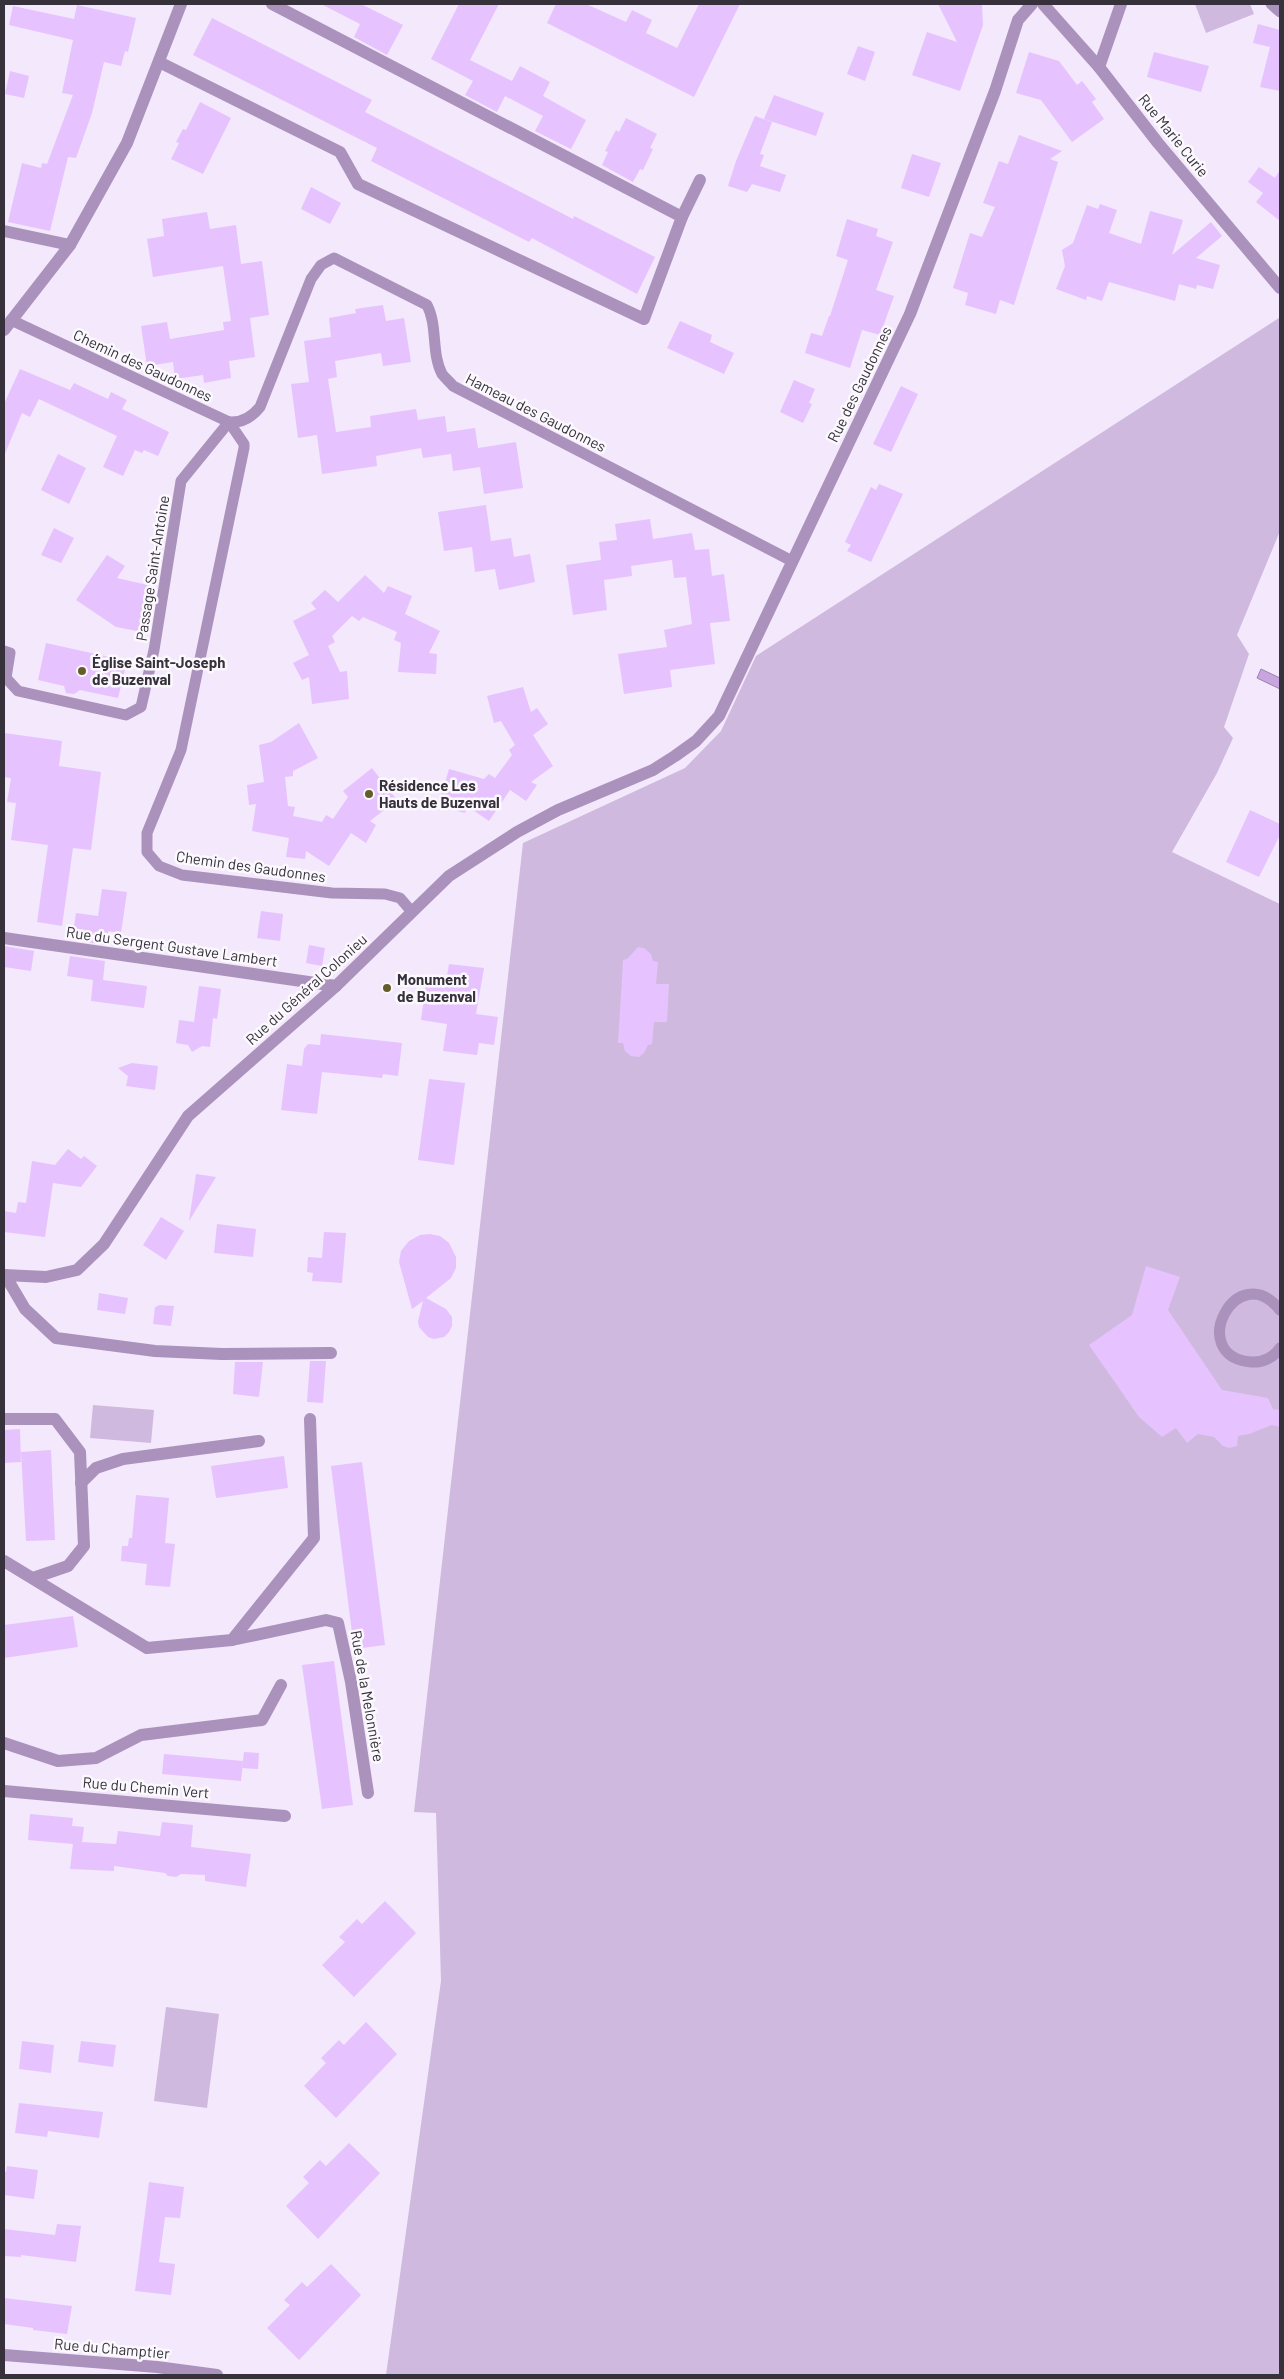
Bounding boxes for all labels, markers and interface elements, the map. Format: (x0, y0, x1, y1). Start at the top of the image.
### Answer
street label: Rue Marie Curie (1135, 90, 1213, 180)
street label: Rue des Gaudonnes (823, 323, 895, 445)
street label: Chemin des Gaudonnes (71, 325, 215, 405)
street label: Hameau des Gaudonnes (463, 369, 609, 455)
street label: Passage Saint-Antoine (132, 494, 172, 642)
place label: Église Saint-Joseph de Buzenval (92, 653, 225, 688)
marker: Église Saint-Joseph de Buzenval (76, 665, 88, 677)
place label: Résidence Les Hauts de Buzenval (379, 776, 500, 811)
marker: Résidence Les Hauts de Buzenval (363, 788, 375, 800)
street label: Chemin des Gaudonnes (175, 847, 327, 885)
street label: Rue du Sergent Gustave Lambert (65, 922, 279, 970)
street label: Rue du Général Colonieu (242, 930, 370, 1048)
place label: Monument de Buzenval (397, 970, 476, 1005)
marker: Monument de Buzenval (381, 982, 393, 994)
street label: Rue de la Melonnière (348, 1629, 388, 1763)
street label: Rue du Chemin Vert (82, 1772, 210, 1802)
street label: Rue du Champtier (54, 2334, 171, 2362)

